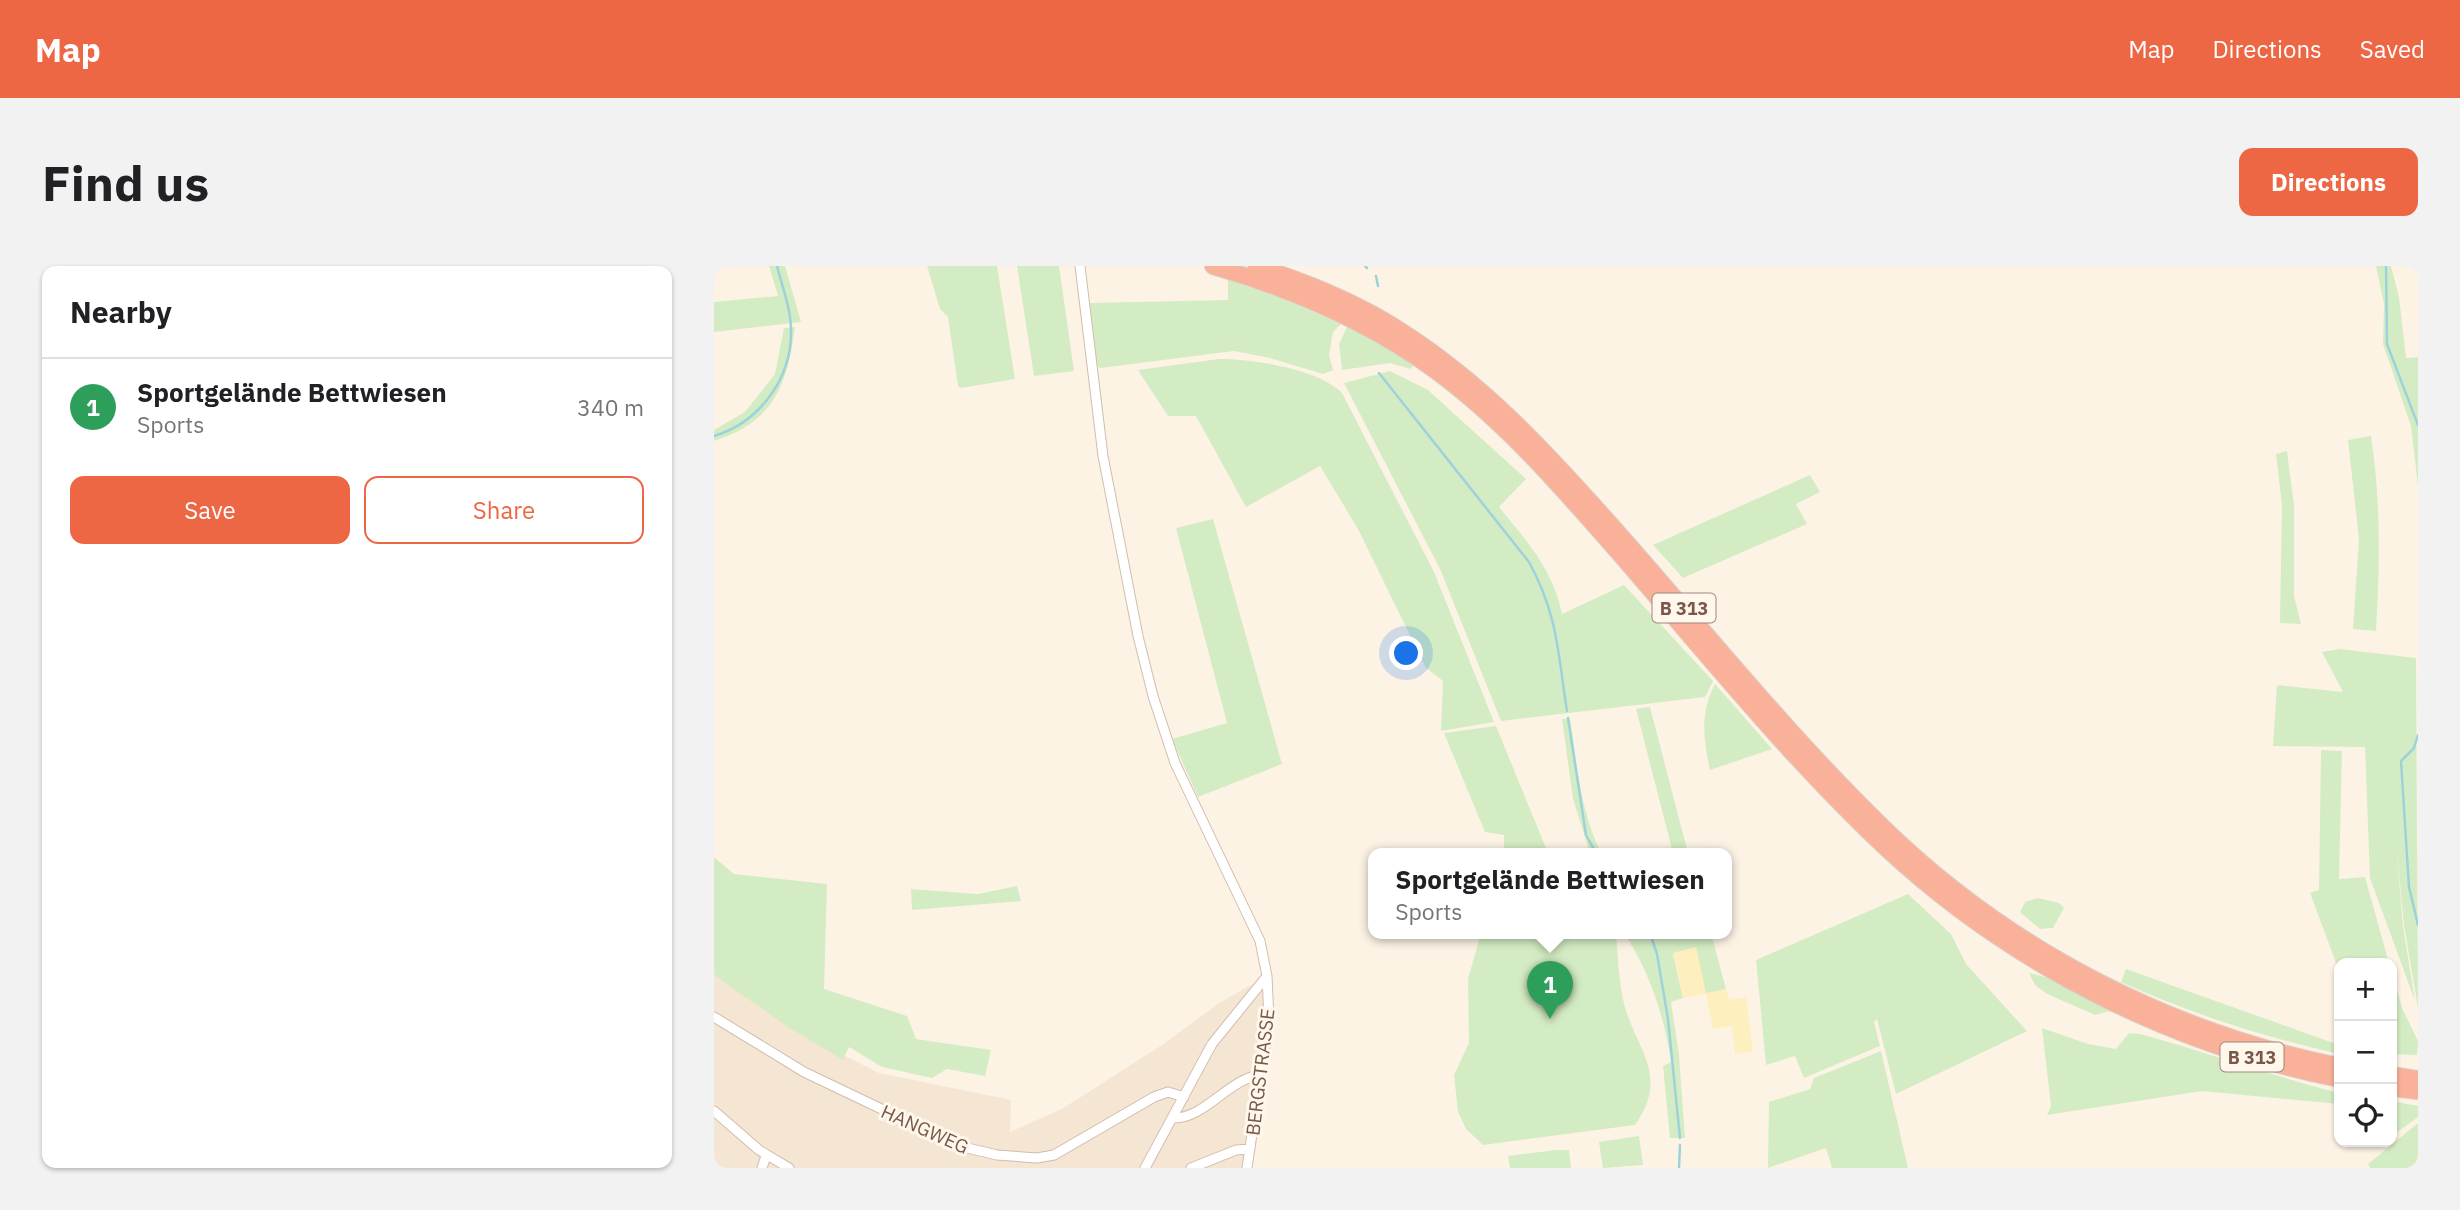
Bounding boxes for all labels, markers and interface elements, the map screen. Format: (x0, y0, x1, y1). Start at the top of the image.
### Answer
text: Map (35, 28, 101, 71)
text: Map (2128, 33, 2174, 65)
text: Directions (2212, 33, 2322, 65)
text: Saved (2360, 33, 2425, 65)
button: Directions (2239, 148, 2418, 216)
text: Find us (42, 151, 209, 214)
text: Nearby (70, 292, 172, 331)
text: Sportgelände Bettwiesen (137, 375, 447, 409)
text: 1 (86, 392, 100, 422)
text: 340 m (577, 392, 644, 422)
text: Sports (137, 409, 204, 439)
button: Save (70, 476, 350, 544)
button: Share (364, 476, 644, 544)
road number: B 313 (1653, 594, 1716, 622)
your location (1389, 636, 1423, 670)
popup (1368, 848, 1732, 939)
text: Sportgelände Bettwiesen (1395, 862, 1705, 896)
text: Sports (1395, 896, 1463, 926)
map controls (2334, 958, 2397, 1147)
button: + (2334, 958, 2397, 1021)
pin: 1 (1527, 961, 1573, 1019)
street label: BERGSTRASSE (1240, 1007, 1280, 1137)
button: − (2334, 1021, 2397, 1084)
road number: B 313 (2220, 1042, 2284, 1072)
button: locate (2334, 1084, 2397, 1147)
street label: HANGWEG (877, 1099, 973, 1159)

